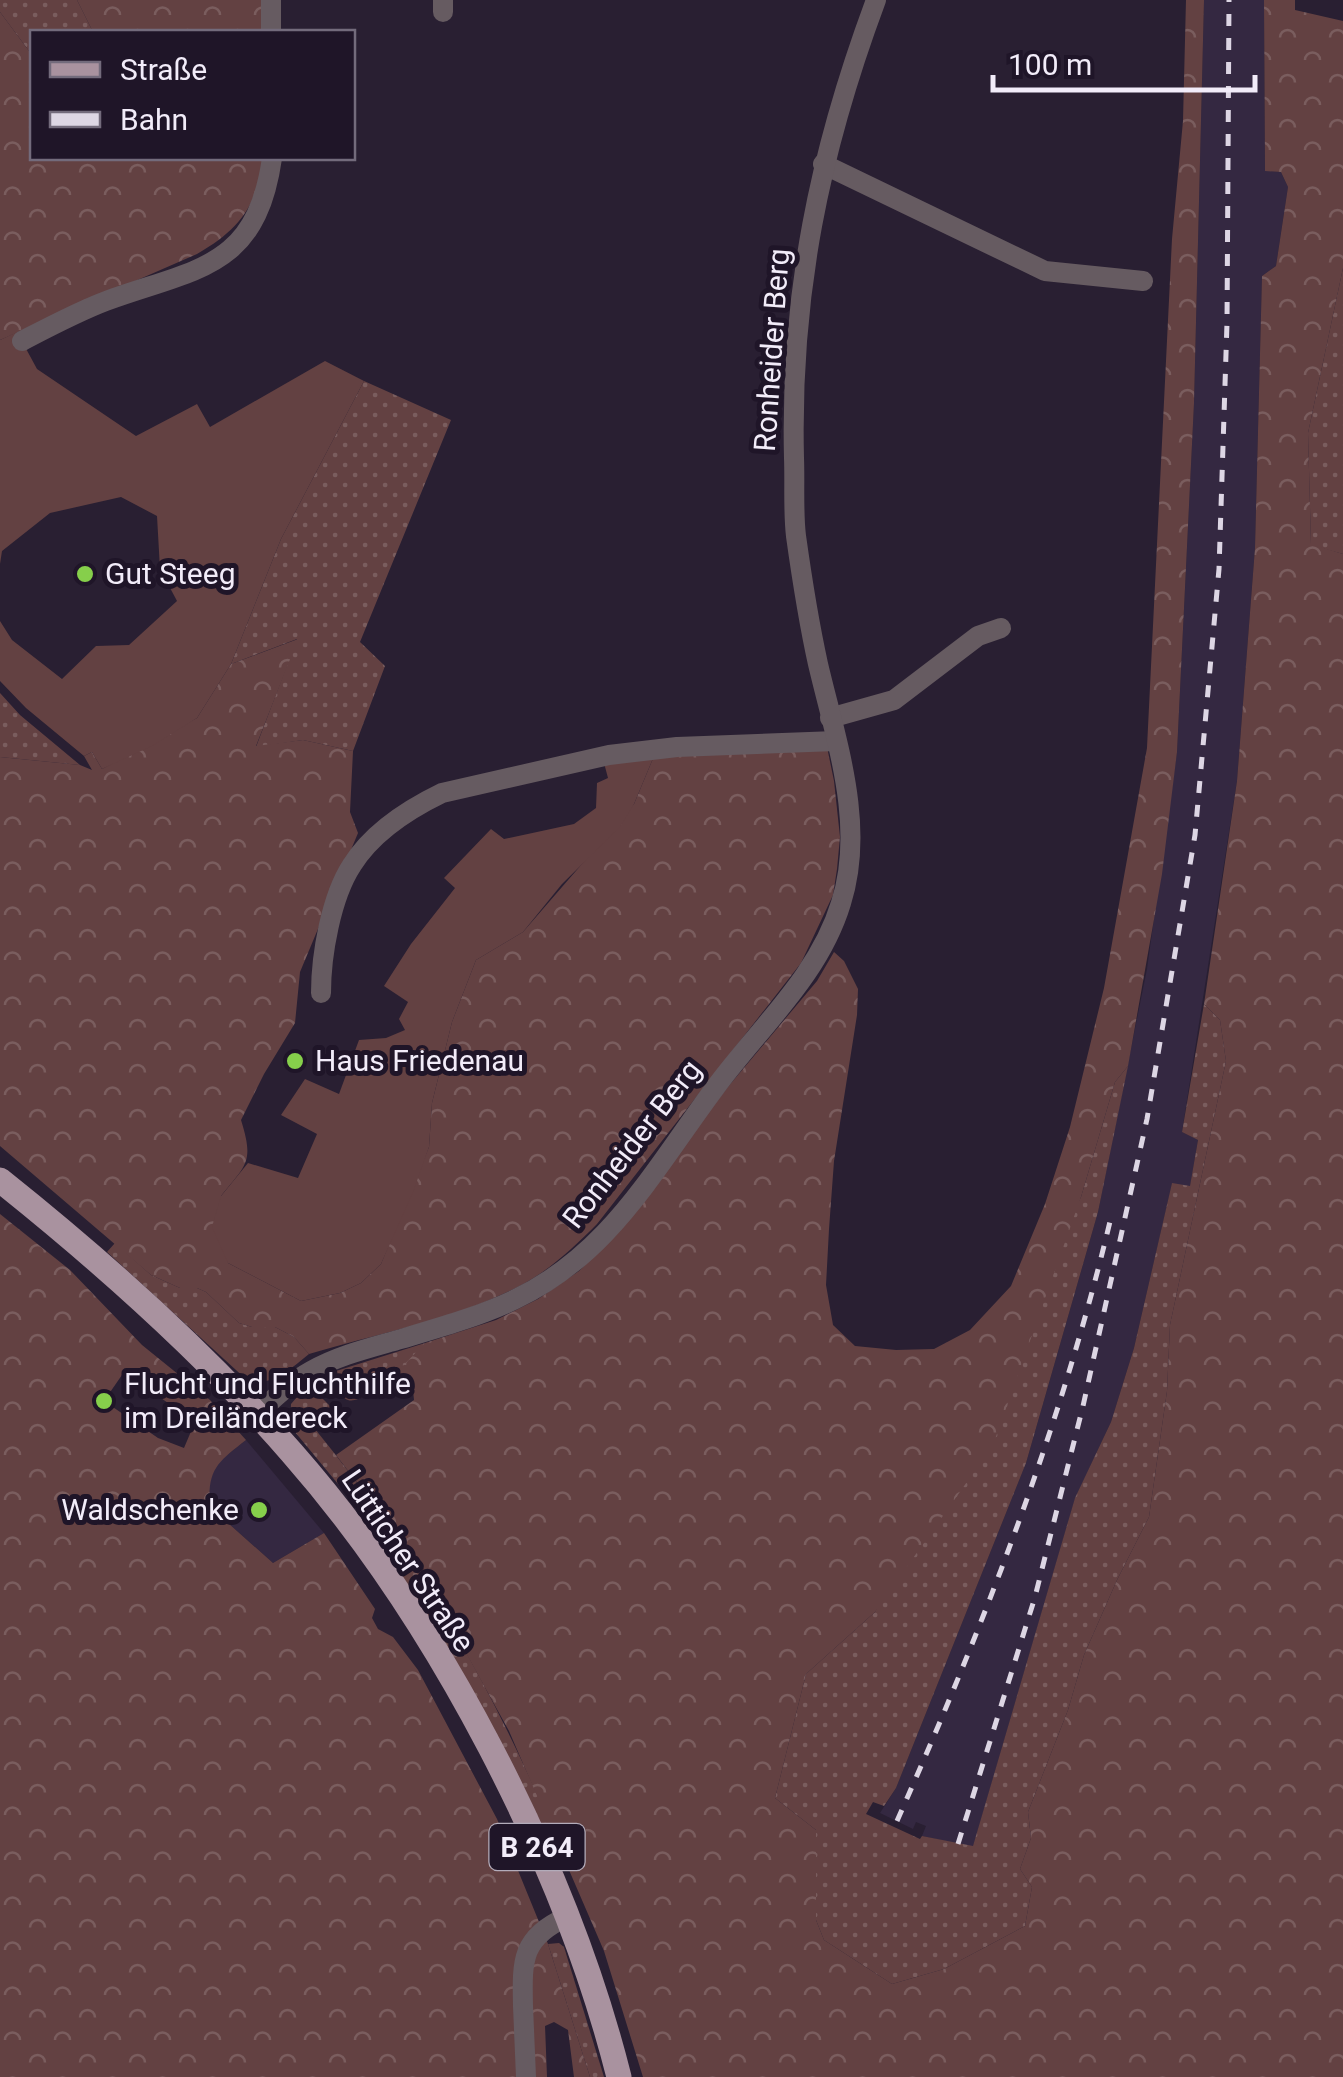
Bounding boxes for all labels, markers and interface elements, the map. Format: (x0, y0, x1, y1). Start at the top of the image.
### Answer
legend (30, 30, 355, 160)
scale bar (993, 30, 1256, 92)
text: 100 m (1008, 47, 1092, 82)
text: Straße (120, 52, 207, 87)
text: Bahn (120, 102, 188, 137)
street label: Ronheider Berg (747, 247, 796, 453)
place label: Gut Steeg (105, 556, 236, 591)
marker: Gut Steeg (74, 563, 96, 585)
place label: Haus Friedenau (315, 1043, 524, 1078)
marker: Haus Friedenau (284, 1050, 306, 1072)
street label: Ronheider Berg (555, 1053, 708, 1235)
place label: Flucht und Fluchthilfe im Dreiländereck (124, 1366, 411, 1435)
marker: Flucht und Fluchthilfe im Dreiländereck (93, 1390, 115, 1412)
street label: Lütticher Straße (335, 1463, 482, 1658)
place label: Waldschenke (61, 1492, 239, 1527)
marker: Waldschenke (248, 1499, 270, 1521)
road number: B 264 (490, 1824, 584, 1870)

